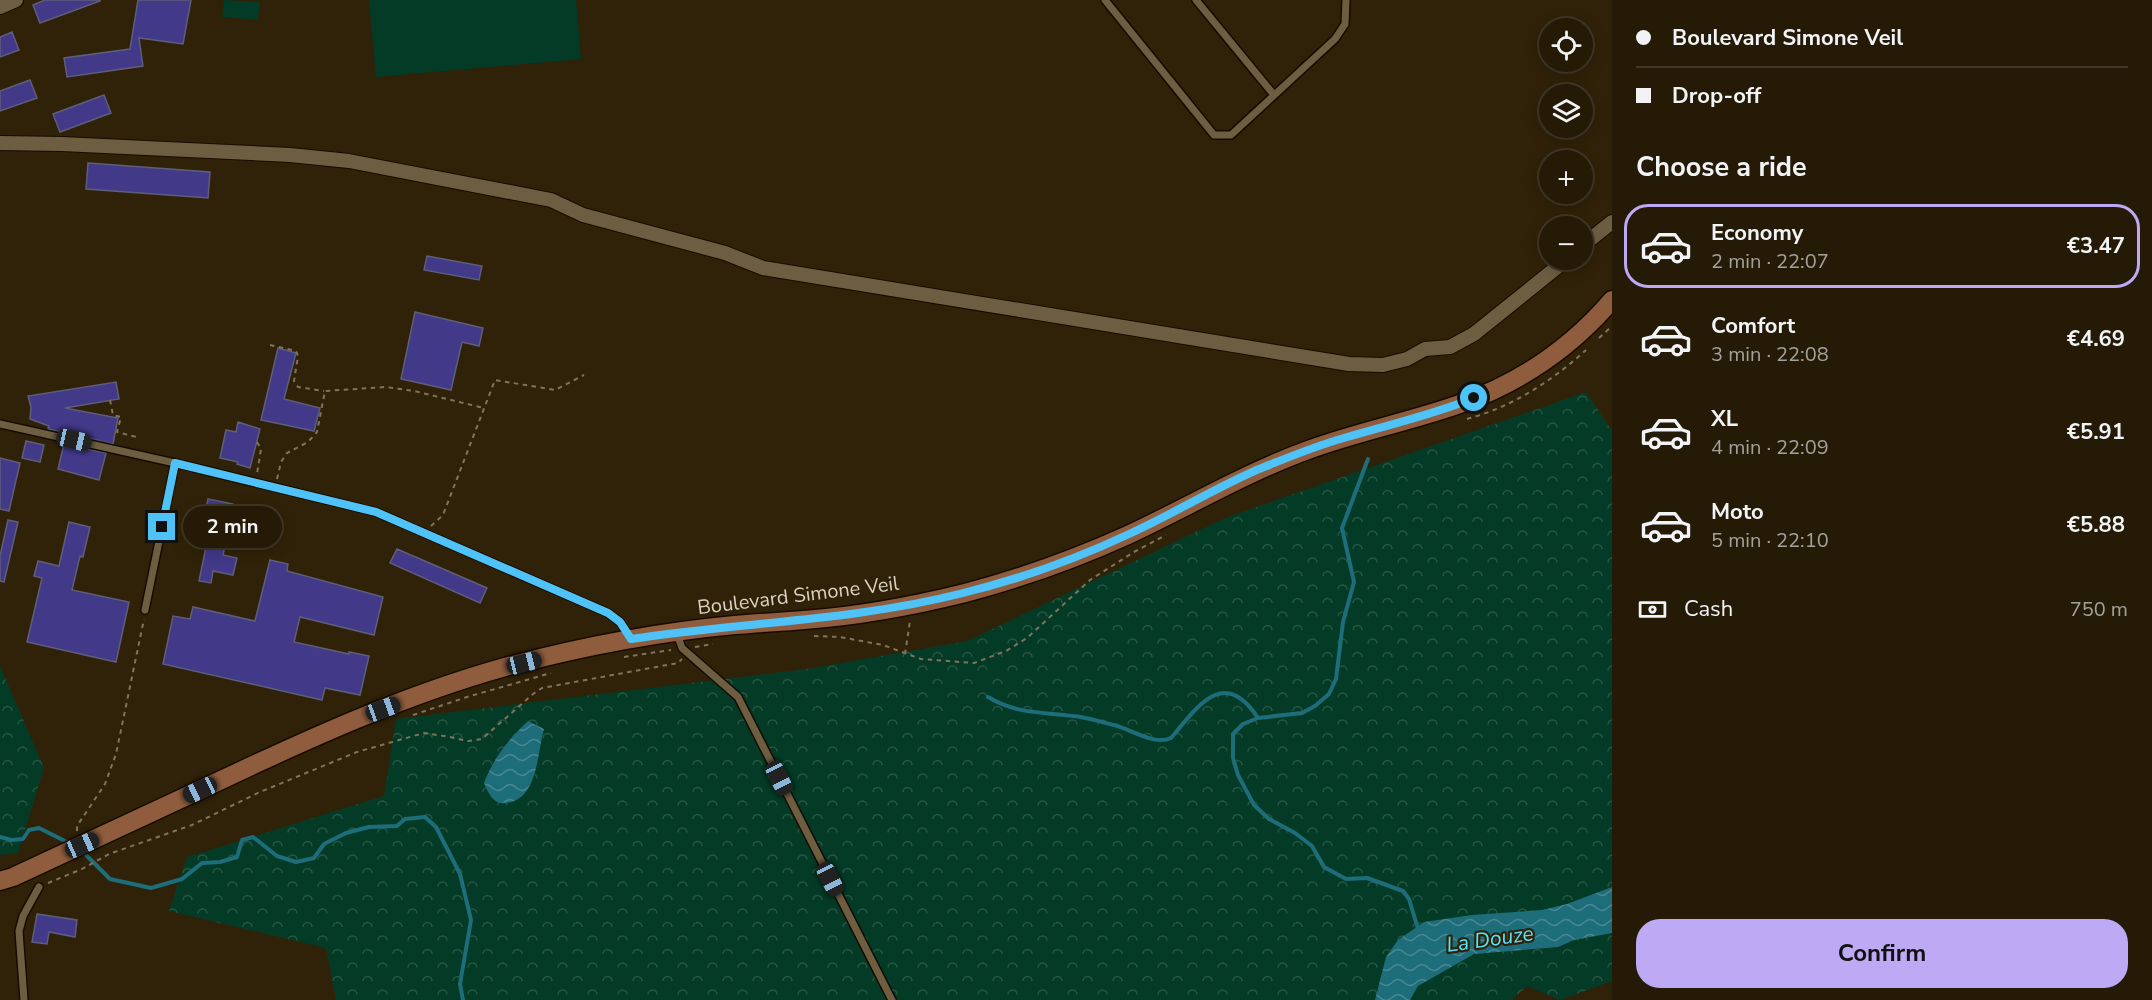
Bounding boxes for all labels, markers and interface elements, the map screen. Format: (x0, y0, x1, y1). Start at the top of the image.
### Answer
map controls (1539, 18, 1593, 270)
button: locate (1539, 18, 1593, 72)
text: Boulevard Simone Veil (1672, 23, 1903, 53)
text: Drop-off (1672, 81, 1761, 111)
button: layers (1539, 84, 1593, 138)
text: Choose a ride (1636, 149, 1807, 186)
button: + (1539, 150, 1593, 204)
button: − (1539, 216, 1593, 270)
text: Economy (1711, 218, 1803, 248)
icon: car (1639, 219, 1693, 273)
text: €3.47 (2067, 231, 2125, 261)
text: 2 min · 22:07 (1711, 248, 1829, 275)
text: Comfort (1711, 311, 1795, 341)
icon: car (1639, 312, 1693, 366)
text: €4.69 (2067, 324, 2125, 354)
text: 3 min · 22:08 (1711, 341, 1829, 368)
route start (1460, 384, 1487, 411)
text: XL (1711, 404, 1738, 434)
icon: car (1639, 405, 1693, 459)
text: €5.91 (2067, 417, 2125, 447)
car (54, 427, 94, 453)
text: 4 min · 22:09 (1711, 434, 1829, 461)
text: Moto (1711, 497, 1764, 527)
icon: car (1639, 498, 1693, 552)
callout: 2 min (183, 506, 282, 548)
text: €5.88 (2067, 510, 2125, 540)
route end (148, 513, 175, 540)
text: 2 min (207, 513, 258, 540)
text: 5 min · 22:10 (1711, 527, 1829, 554)
street label: Boulevard Simone Veil (696, 570, 900, 621)
icon: cash (1636, 593, 1669, 626)
text: Cash (1684, 594, 1733, 624)
text: 750 m (2070, 596, 2128, 623)
car (504, 650, 544, 676)
car (363, 694, 403, 724)
car (763, 758, 795, 798)
car (180, 774, 220, 806)
car (62, 829, 102, 861)
car (814, 859, 846, 899)
water label: La Douze (1445, 919, 1535, 959)
button: Confirm (1636, 919, 2128, 988)

